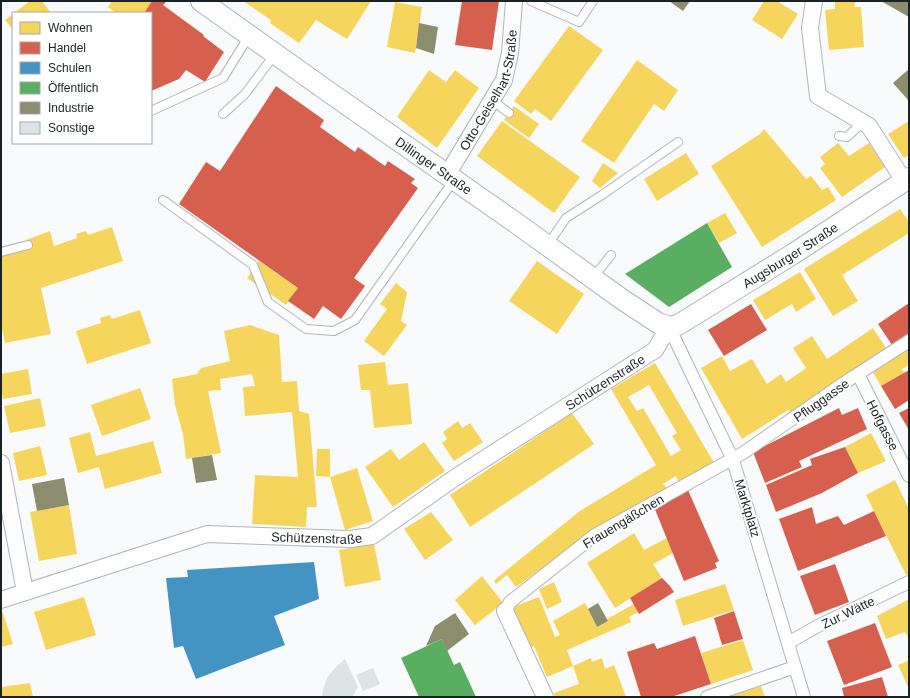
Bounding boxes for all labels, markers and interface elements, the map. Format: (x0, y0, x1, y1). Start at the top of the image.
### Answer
legend (12, 12, 152, 144)
text: Wohnen (48, 21, 92, 35)
street label: Otto-Geiselhart-Straße (457, 29, 520, 153)
text: Handel (48, 41, 86, 55)
text: Schulen (48, 61, 91, 75)
text: Öffentlich (48, 81, 98, 95)
text: Industrie (48, 101, 94, 115)
text: Sonstige (48, 121, 95, 135)
street label: Dillinger Straße (392, 134, 475, 198)
street label: Augsburger Straße (740, 220, 841, 291)
street label: Schützenstraße (563, 352, 648, 413)
street label: Pfluggasse (791, 376, 852, 425)
street label: Hofgasse (863, 397, 902, 453)
street label: Marktplatz (732, 477, 763, 539)
street label: Frauengäßchen (580, 491, 666, 551)
street label: Schützenstraße (271, 529, 363, 547)
street label: Zur Wätte (819, 593, 877, 632)

